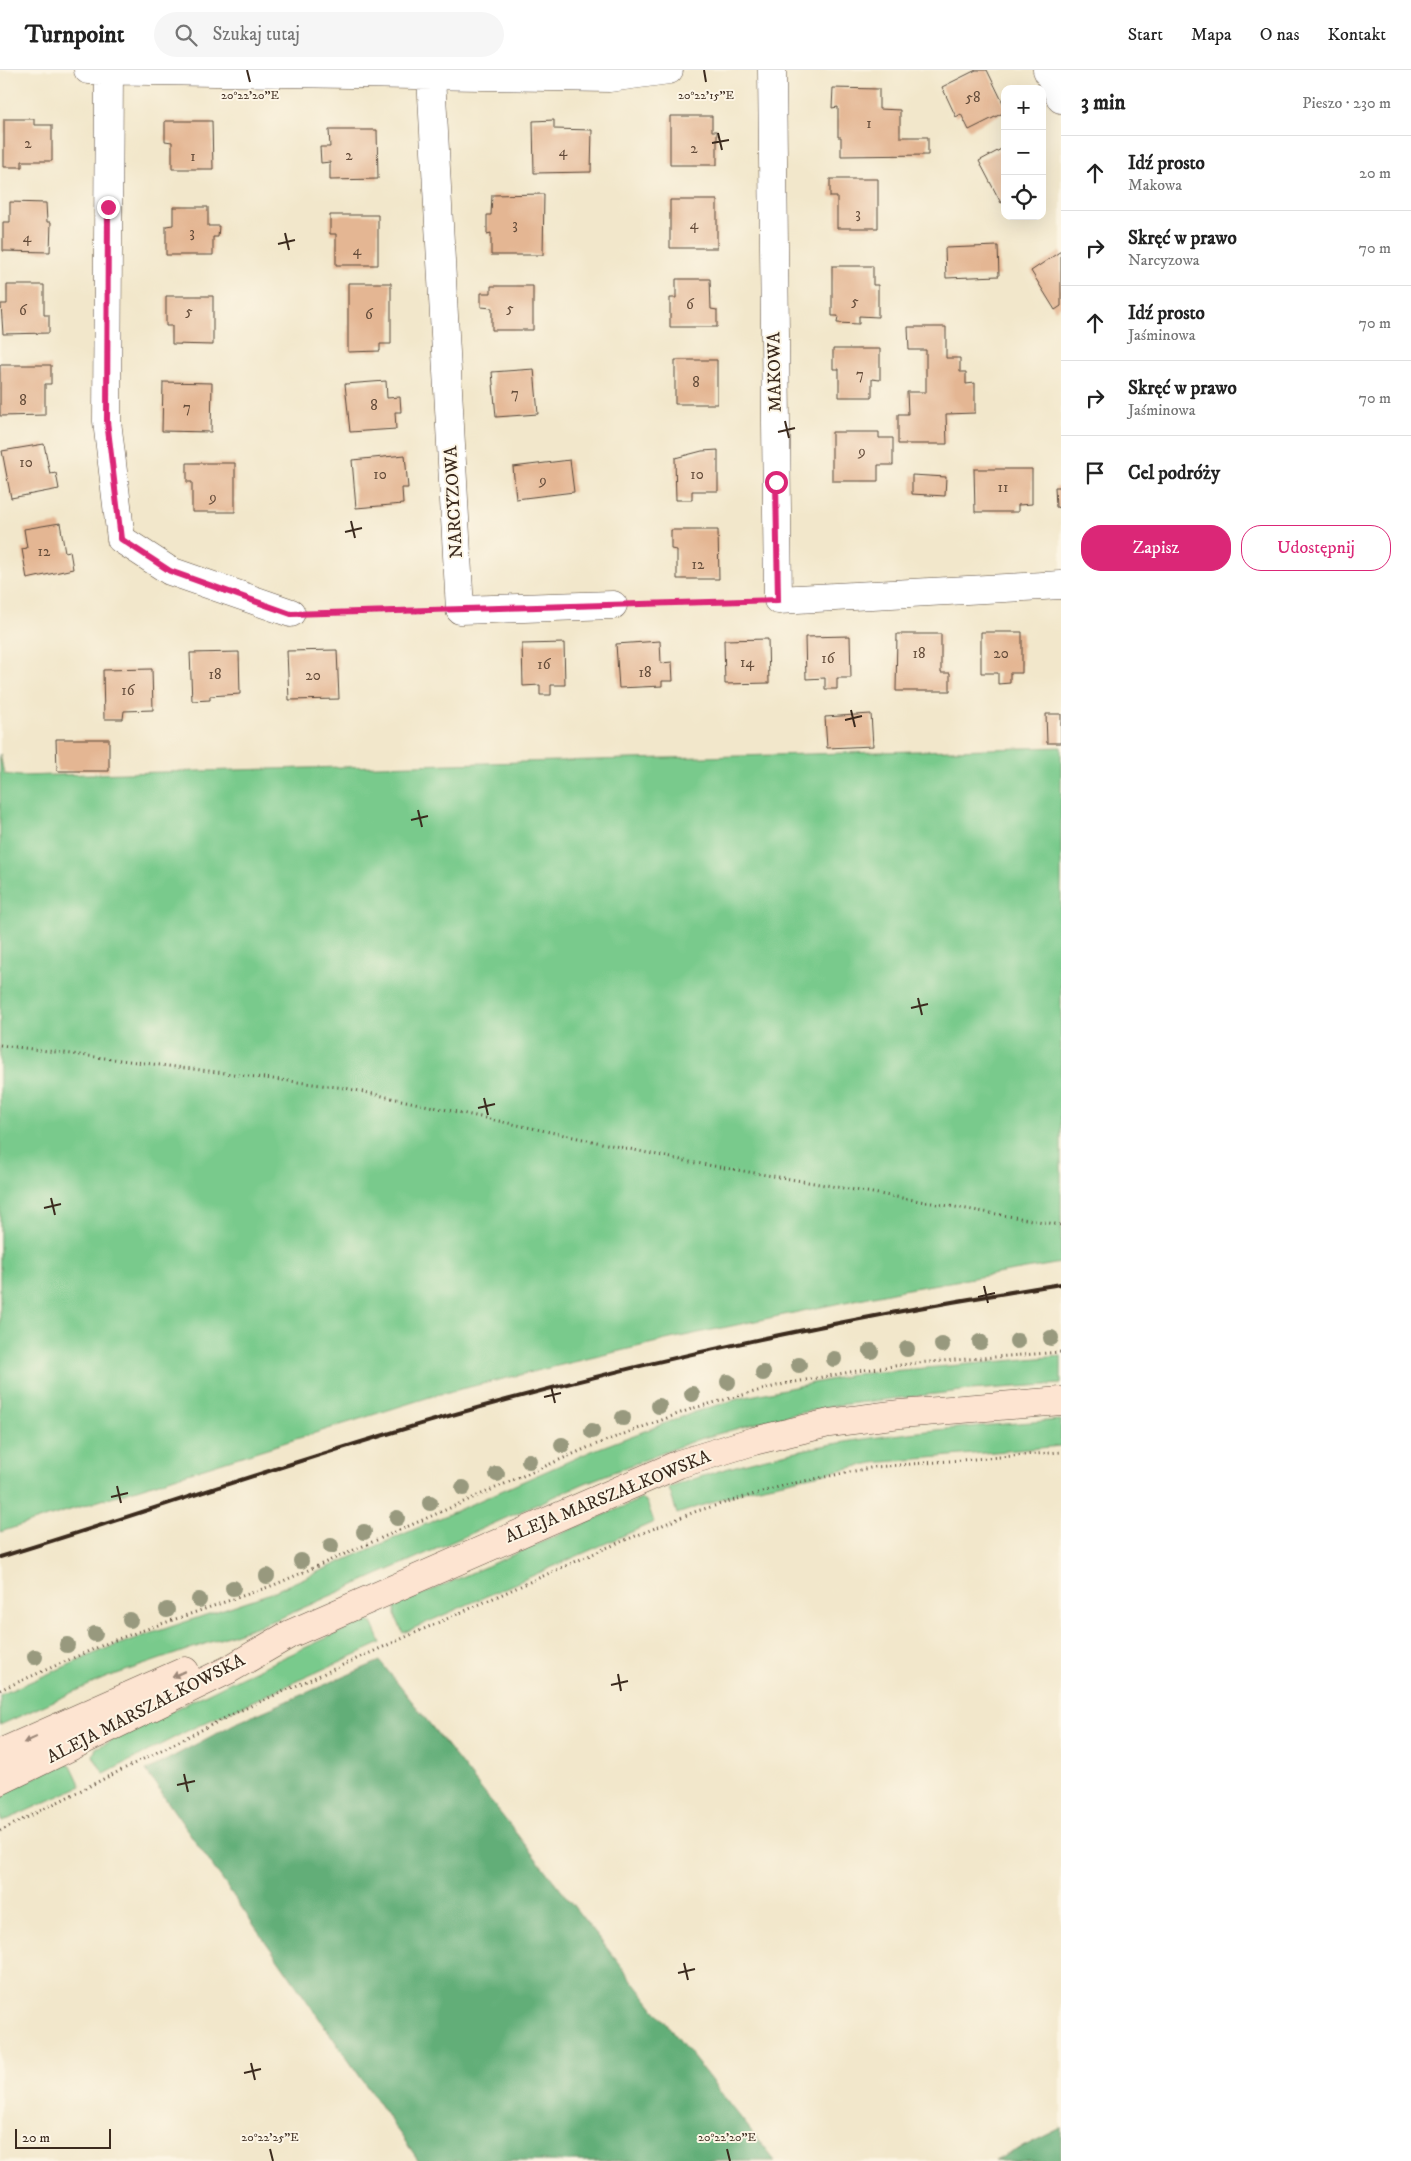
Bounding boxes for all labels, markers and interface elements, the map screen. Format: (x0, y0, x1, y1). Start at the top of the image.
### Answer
search box (154, 12, 504, 57)
text: Turnpoint (25, 20, 124, 50)
icon: search (172, 21, 200, 49)
text: Szukaj tutaj (212, 23, 300, 46)
text: Start (1128, 24, 1163, 46)
text: Mapa (1191, 24, 1232, 46)
text: O nas (1260, 24, 1299, 46)
text: Kontakt (1327, 24, 1386, 46)
map controls (1001, 85, 1046, 220)
button: + (1001, 85, 1046, 130)
text: 20°22'20"E (221, 88, 279, 103)
text: 20°22'15"E (678, 88, 734, 103)
house number: 58 (966, 88, 980, 107)
text: 3 min (1081, 90, 1126, 116)
text: Pieszo · 230 m (1302, 93, 1391, 113)
house number: 1 (866, 114, 872, 133)
button: − (1001, 130, 1046, 175)
house number: 2 (24, 134, 32, 153)
house number: 2 (690, 139, 698, 158)
house number: 4 (559, 142, 568, 161)
house number: 2 (345, 146, 353, 165)
house number: 1 (190, 147, 196, 166)
text: Idź prosto (1128, 152, 1205, 175)
icon: ahead (1081, 159, 1109, 187)
text: 20 m (1359, 163, 1391, 183)
button: locate (1001, 175, 1046, 220)
text: Makowa (1128, 175, 1182, 195)
route end (97, 196, 120, 219)
house number: 3 (855, 204, 861, 223)
house number: 3 (512, 215, 518, 234)
house number: 4 (690, 215, 699, 234)
house number: 3 (189, 223, 195, 242)
text: Skręć w prawo (1128, 227, 1237, 250)
house number: 4 (23, 228, 32, 247)
icon: right (1081, 234, 1109, 262)
text: 70 m (1359, 238, 1391, 258)
house number: 4 (353, 241, 362, 260)
text: Narcyzowa (1128, 250, 1200, 270)
house number: 5 (851, 292, 859, 311)
house number: 6 (686, 295, 695, 314)
house number: 5 (506, 299, 514, 318)
house number: 6 (19, 301, 28, 320)
house number: 5 (185, 302, 193, 321)
text: Idź prosto (1128, 302, 1205, 325)
house number: 6 (365, 305, 374, 324)
icon: ahead (1081, 309, 1109, 337)
text: 70 m (1359, 313, 1391, 333)
text: Jaśminowa (1128, 325, 1195, 345)
street label: MAKOWA (763, 331, 787, 412)
house number: 7 (856, 365, 864, 384)
house number: 8 (692, 373, 700, 392)
text: Skręć w prawo (1128, 377, 1237, 400)
house number: 7 (511, 384, 519, 403)
icon: right (1081, 384, 1109, 412)
text: 70 m (1359, 388, 1391, 408)
house number: 8 (19, 391, 27, 410)
house number: 8 (370, 396, 378, 415)
house number: 7 (183, 398, 191, 417)
text: Jaśminowa (1128, 400, 1195, 420)
house number: 9 (857, 442, 866, 461)
street label: NARCYZOWA (440, 445, 468, 559)
house number: 10 (19, 453, 33, 472)
icon: arrive (1081, 459, 1109, 487)
text: Cel podróży (1128, 462, 1220, 485)
house number: 10 (373, 465, 387, 484)
house number: 10 (690, 465, 704, 484)
house number: 9 (538, 471, 547, 490)
route start (765, 471, 788, 494)
house number: 11 (997, 478, 1009, 497)
house number: 9 (208, 488, 217, 507)
button: Zapisz (1081, 525, 1231, 571)
button: Udostępnij (1241, 525, 1391, 571)
house number: 12 (38, 542, 51, 561)
house number: 12 (692, 555, 705, 574)
house number: 18 (912, 644, 926, 663)
house number: 20 (993, 644, 1009, 663)
house number: 16 (821, 649, 836, 668)
house number: 14 (740, 653, 754, 672)
house number: 16 (537, 655, 552, 674)
house number: 18 (638, 663, 652, 682)
house number: 18 (208, 665, 222, 684)
house number: 20 (305, 666, 321, 685)
house number: 16 (121, 681, 136, 700)
street label: ALEJA MARSZAŁKOWSKA (502, 1445, 714, 1548)
street label: ALEJA MARSZAŁKOWSKA (43, 1649, 249, 1769)
one-way arrow (172, 1670, 186, 1678)
one-way arrow (23, 1736, 37, 1744)
scale bar (15, 2126, 111, 2149)
text: 20 m (22, 2129, 50, 2147)
text: 20°22'25"E (241, 2130, 299, 2145)
text: 20°22'20"E (698, 2130, 756, 2145)

